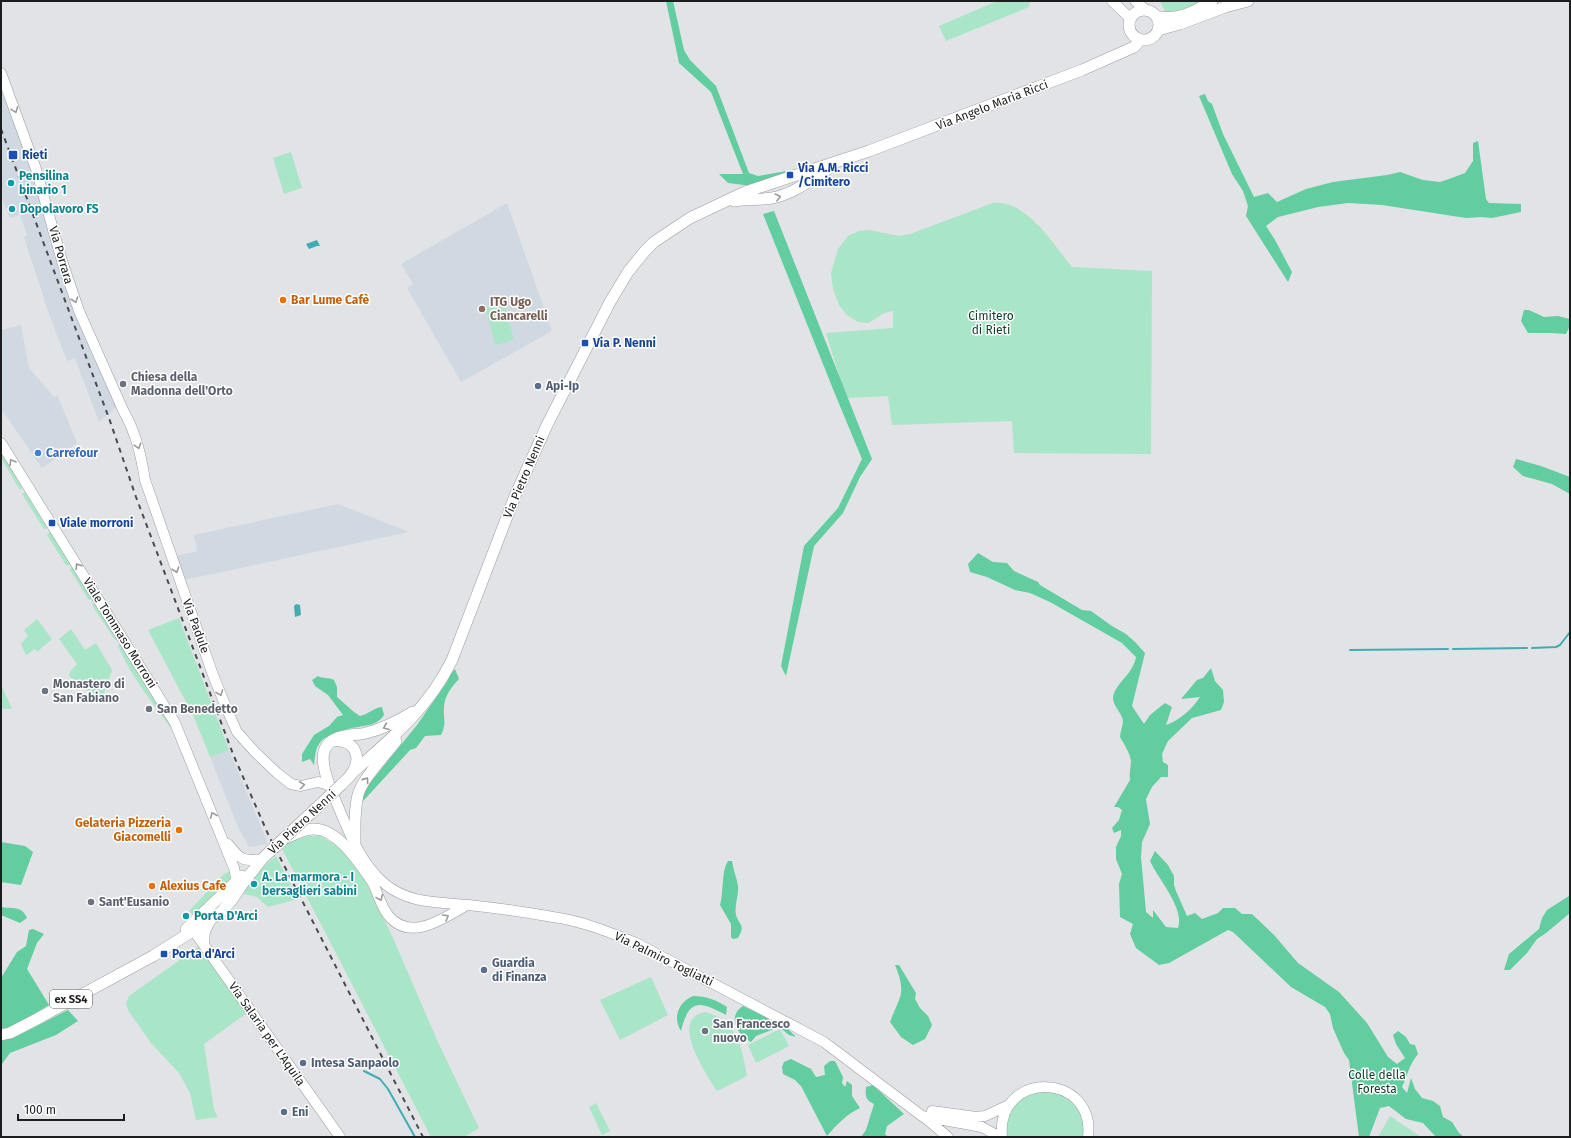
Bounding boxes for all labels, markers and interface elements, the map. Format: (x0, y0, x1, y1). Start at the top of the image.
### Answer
street label: Via Angelo Maria Ricci (934, 77, 1050, 133)
one-way arrow (10, 106, 18, 113)
place label: Rieti (22, 148, 47, 162)
marker: Rieti (7, 149, 19, 161)
place label: Via A.M. Ricci /Cimitero (797, 161, 868, 189)
place label: Pensilina binario 1 (19, 169, 69, 197)
marker: Via A.M. Ricci /Cimitero (785, 170, 795, 180)
marker: Pensilina binario 1 (6, 178, 16, 188)
one-way arrow (775, 193, 781, 201)
place label: Dopolavoro FS (20, 202, 99, 216)
marker: Dopolavoro FS (7, 204, 17, 214)
street label: Via Porrara (46, 224, 76, 286)
place label: Bar Lume Cafè (291, 293, 370, 307)
marker: Bar Lume Cafè (278, 295, 288, 305)
place label: ITG Ugo Ciancarelli (490, 295, 548, 323)
one-way arrow (70, 297, 79, 304)
marker: ITG Ugo Ciancarelli (477, 304, 487, 314)
park label: Cimitero di Rieti (968, 309, 1014, 337)
place label: Via P. Nenni (592, 336, 656, 350)
marker: Via P. Nenni (580, 338, 590, 348)
place label: Chiesa della Madonna dell'Orto (131, 370, 233, 398)
marker: Chiesa della Madonna dell'Orto (118, 379, 128, 389)
place label: Api-Ip (545, 379, 579, 393)
marker: Api-Ip (533, 381, 543, 391)
street label: Via Pietro Nenni (500, 434, 548, 520)
one-way arrow (134, 442, 142, 449)
place label: Carrefour (46, 446, 98, 460)
marker: Carrefour (33, 448, 43, 458)
one-way arrow (10, 459, 17, 466)
place label: Viale morroni (59, 516, 133, 530)
marker: Viale morroni (47, 518, 57, 528)
one-way arrow (75, 563, 82, 570)
one-way arrow (171, 567, 180, 574)
street label: Viale Tommaso Morroni (80, 575, 160, 691)
street label: Via Padule (180, 597, 212, 655)
place label: Monastero di San Fabiano (53, 677, 125, 705)
marker: Monastero di San Fabiano (40, 686, 50, 696)
one-way arrow (215, 689, 223, 696)
place label: San Benedetto (157, 702, 238, 716)
marker: San Benedetto (144, 704, 154, 714)
one-way arrow (382, 722, 389, 730)
one-way arrow (361, 778, 368, 785)
one-way arrow (299, 781, 305, 790)
street label: Via Pietro Nenni (265, 787, 339, 857)
one-way arrow (209, 811, 217, 818)
place label: Gelateria Pizzeria Giacomelli (75, 816, 171, 844)
marker: Gelateria Pizzeria Giacomelli (174, 825, 184, 835)
place label: A. La marmora - I bersaglieri sabini (261, 870, 357, 898)
place label: Alexius Cafe (159, 879, 227, 893)
marker: A. La marmora - I bersaglieri sabini (249, 879, 259, 889)
marker: Alexius Cafe (147, 881, 157, 891)
one-way arrow (375, 894, 383, 902)
place label: Sant'Eusanio (99, 895, 169, 909)
marker: Sant'Eusanio (86, 897, 96, 907)
place label: Porta D'Arci (194, 909, 258, 923)
marker: Porta D'Arci (181, 911, 191, 921)
one-way arrow (442, 914, 449, 921)
street label: Via Palmiro Togliatti (612, 929, 716, 989)
place label: Porta d'Arci (172, 947, 235, 961)
marker: Porta d'Arci (159, 949, 169, 959)
place label: Guardia di Finanza (492, 956, 547, 984)
marker: Guardia di Finanza (479, 965, 489, 975)
street label: Via Salaria per L'Aquila (226, 979, 308, 1089)
road number: ex SS4 (50, 990, 92, 1008)
place label: San Francesco nuovo (713, 1017, 790, 1045)
marker: San Francesco nuovo (700, 1026, 710, 1036)
place label: Intesa Sanpaolo (311, 1056, 399, 1070)
marker: Intesa Sanpaolo (298, 1058, 308, 1068)
park label: Colle della Foresta (1348, 1068, 1406, 1096)
scale bar (18, 1096, 124, 1122)
text: 100 m (24, 1103, 56, 1117)
place label: Eni (292, 1105, 309, 1119)
marker: Eni (279, 1107, 289, 1117)

